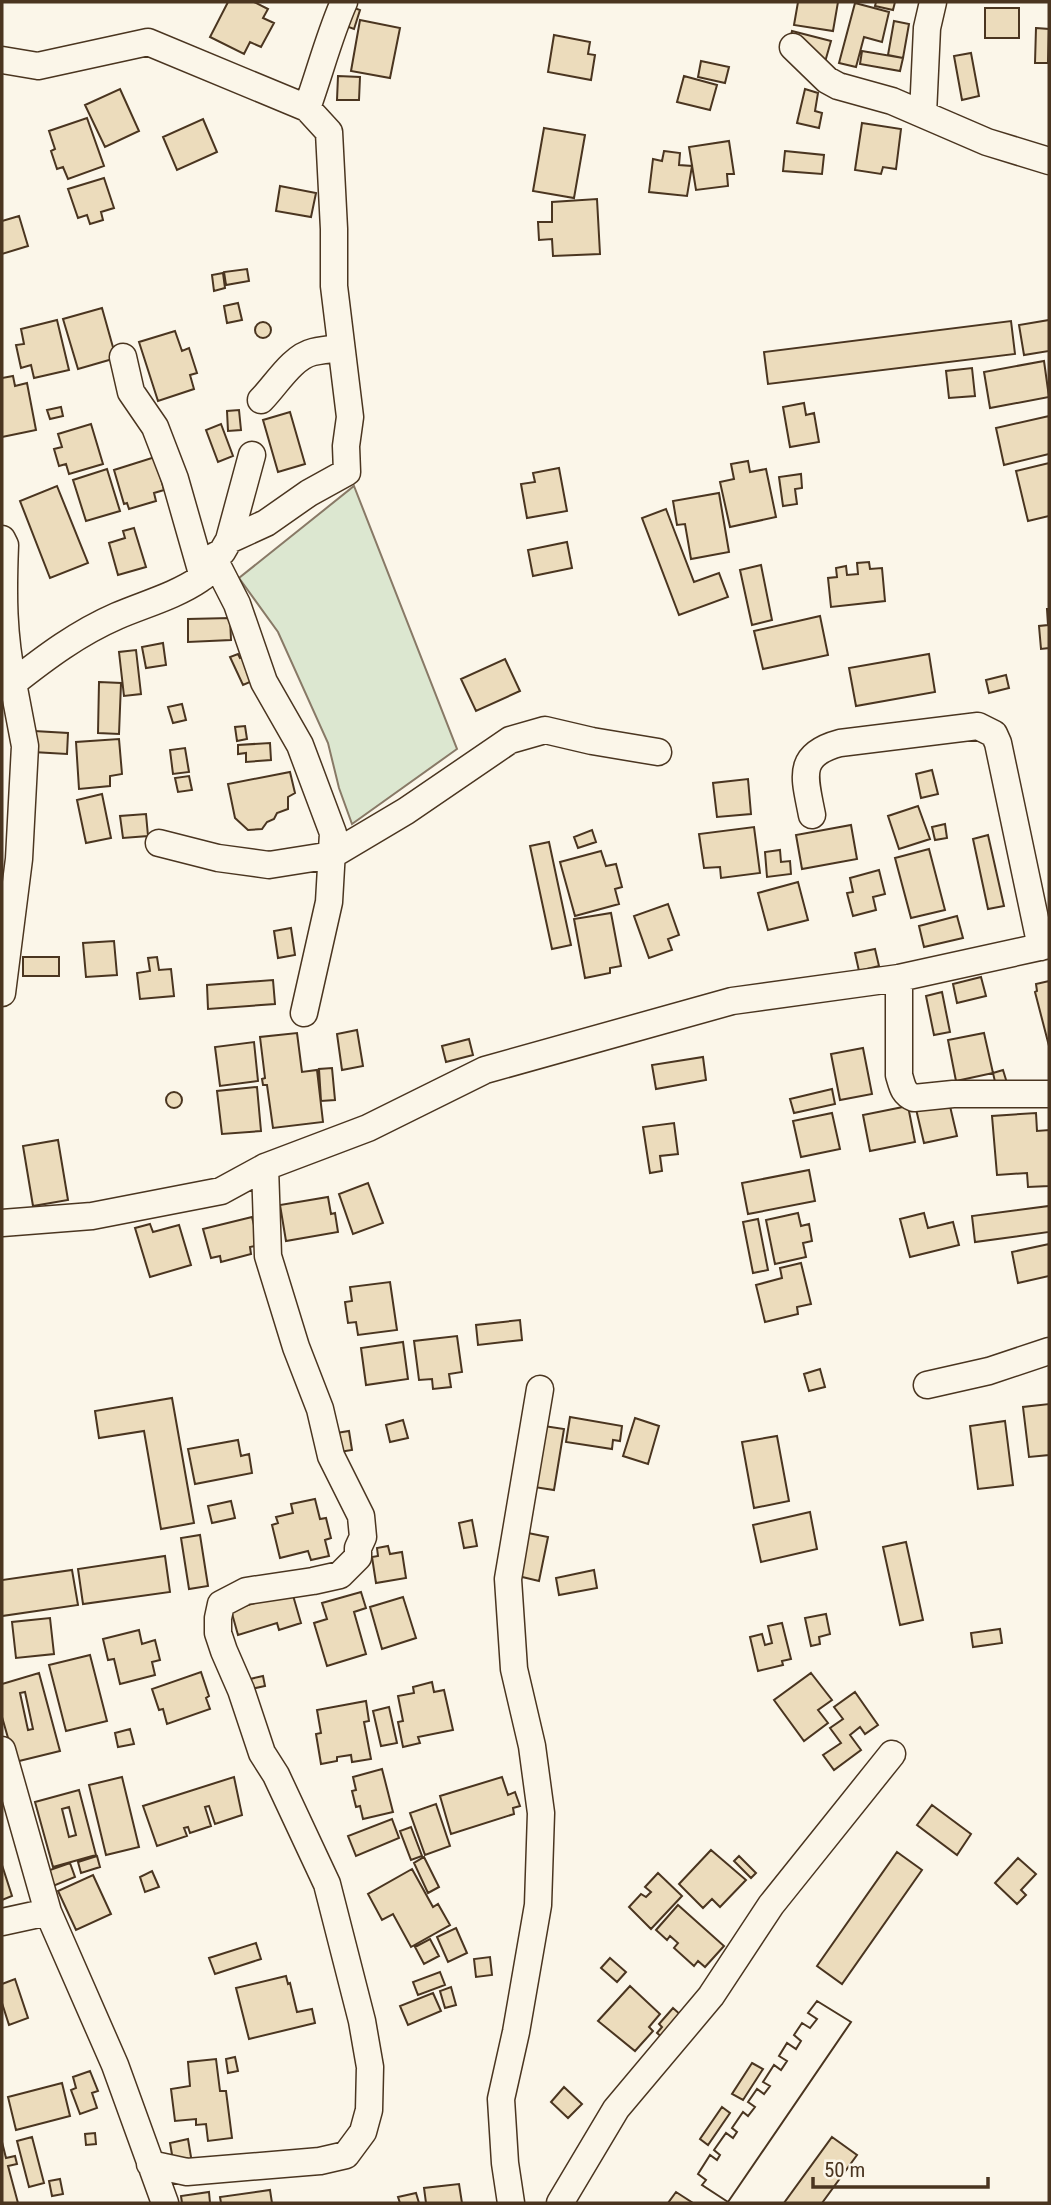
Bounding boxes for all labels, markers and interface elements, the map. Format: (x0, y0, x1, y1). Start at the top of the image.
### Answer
scale bar (813, 2146, 988, 2190)
text: 50 m (824, 2158, 865, 2182)

